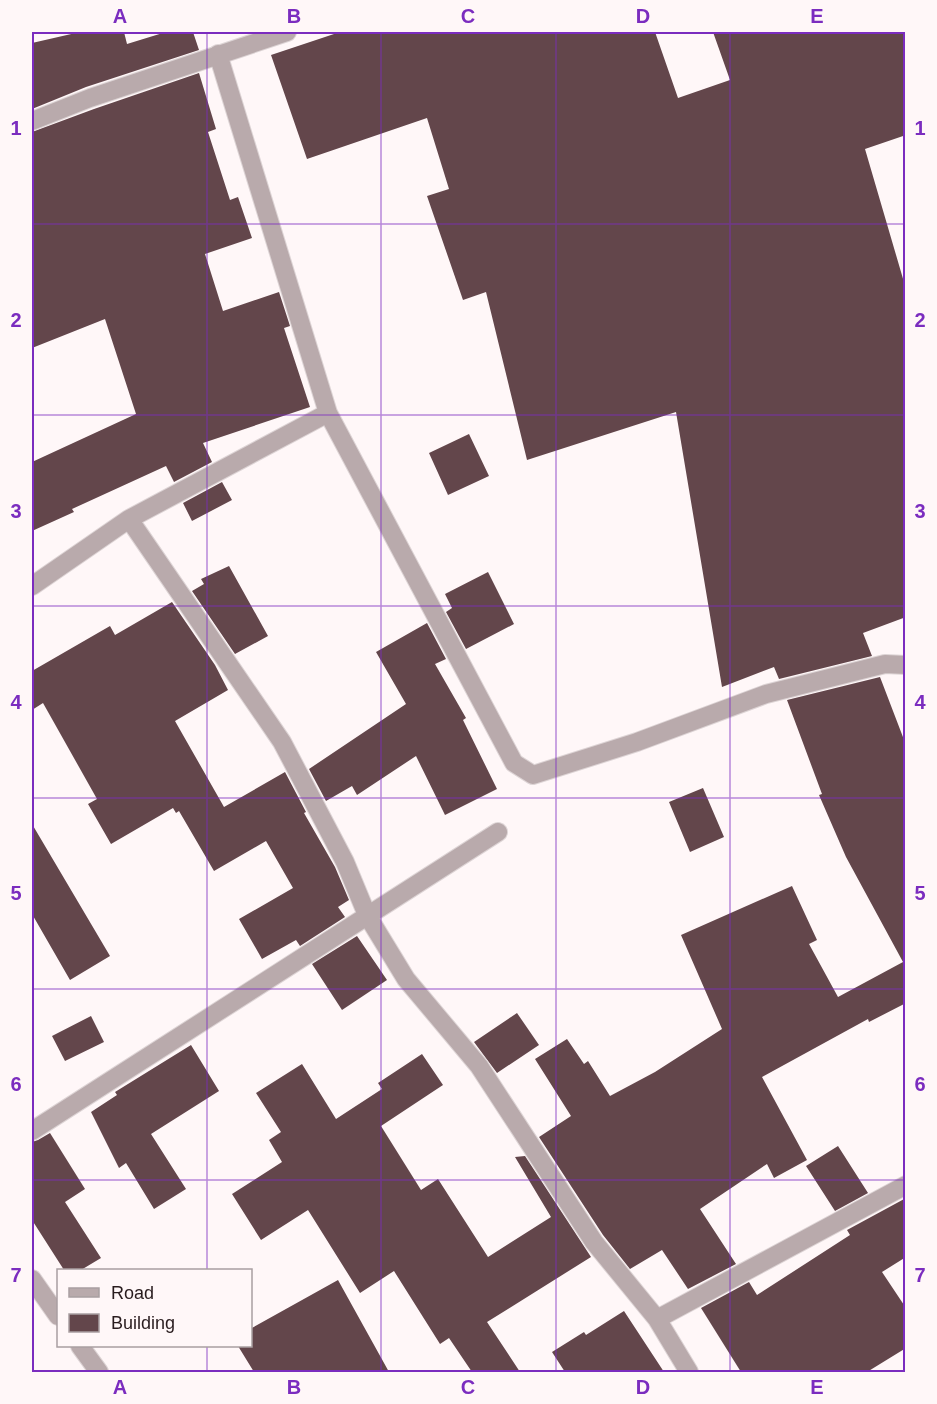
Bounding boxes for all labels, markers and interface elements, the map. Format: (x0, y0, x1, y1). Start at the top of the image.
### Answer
text: A (113, 5, 127, 27)
text: B (287, 5, 301, 27)
text: C (461, 5, 475, 27)
text: D (636, 5, 650, 27)
text: E (810, 5, 824, 27)
text: 1 (10, 117, 22, 139)
text: 1 (914, 117, 926, 139)
text: 2 (10, 309, 22, 331)
text: 2 (914, 309, 926, 331)
text: 3 (10, 500, 22, 522)
text: 3 (914, 500, 926, 522)
text: 4 (10, 691, 22, 713)
text: 4 (914, 691, 926, 713)
text: 5 (10, 882, 22, 904)
text: 5 (914, 882, 926, 904)
text: 6 (10, 1073, 22, 1095)
text: 6 (914, 1073, 926, 1095)
text: 7 (10, 1264, 22, 1286)
text: 7 (914, 1264, 926, 1286)
legend (57, 1269, 252, 1347)
text: Road (111, 1283, 154, 1303)
text: Building (111, 1313, 175, 1333)
text: A (113, 1376, 127, 1398)
text: B (287, 1376, 301, 1398)
text: C (461, 1376, 475, 1398)
text: D (636, 1376, 650, 1398)
text: E (810, 1376, 824, 1398)

